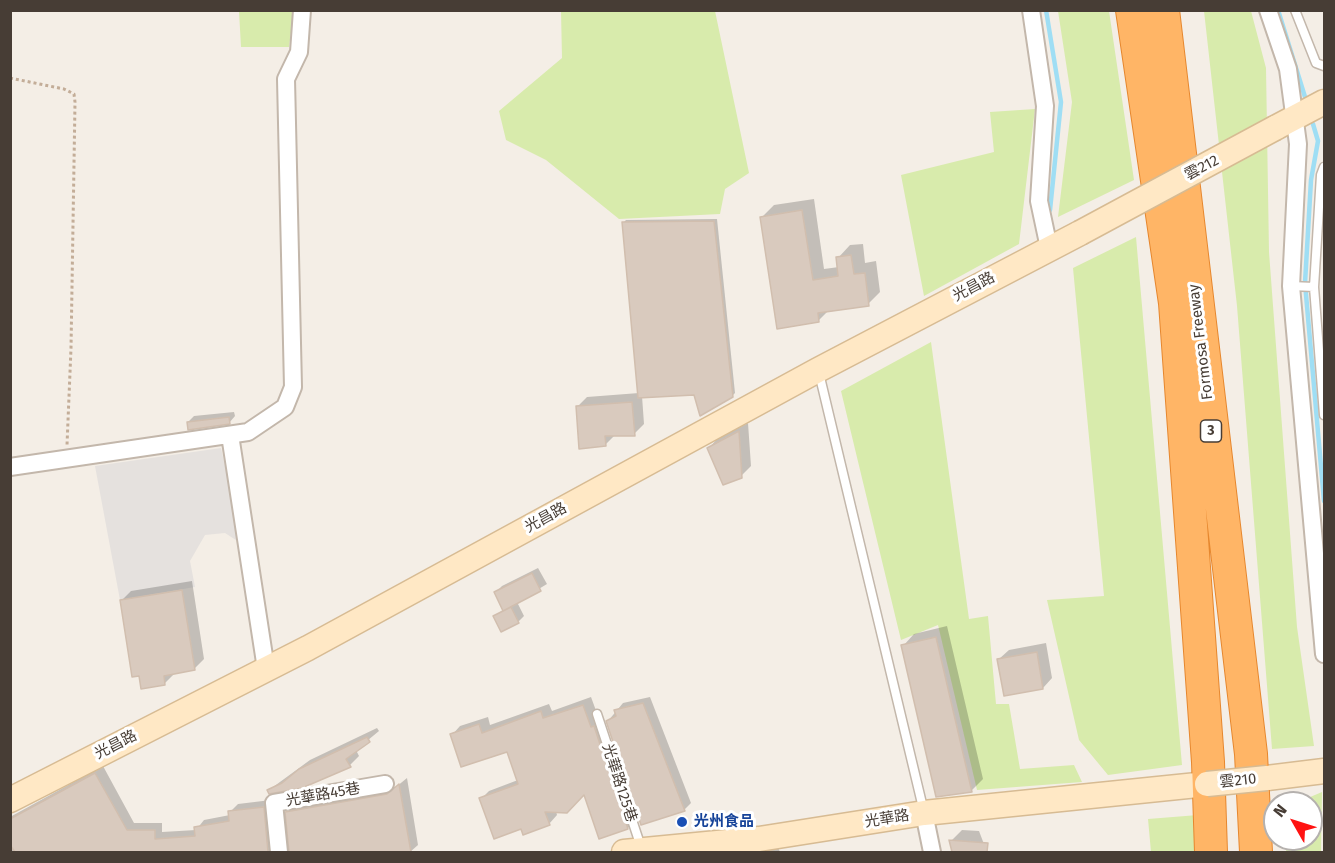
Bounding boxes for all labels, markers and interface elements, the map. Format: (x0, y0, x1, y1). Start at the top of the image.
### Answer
street label: 雲212 (1182, 152, 1222, 184)
street label: 光昌路 (950, 268, 998, 306)
street label: Formosa Freeway (1185, 283, 1217, 401)
road number: 3 (1200, 420, 1222, 442)
street label: 光昌路 (522, 499, 570, 537)
street label: 光昌路 (92, 727, 140, 763)
street label: 光華路125巷 (598, 741, 640, 825)
street label: 雲210 (1219, 770, 1257, 792)
street label: 光華路45巷 (284, 780, 362, 810)
north arrow (1263, 791, 1323, 851)
text: N (1269, 801, 1291, 821)
street label: 光華路 (863, 807, 911, 831)
place label: 光州食品 (694, 813, 754, 831)
marker: 光州食品 (675, 815, 689, 829)

